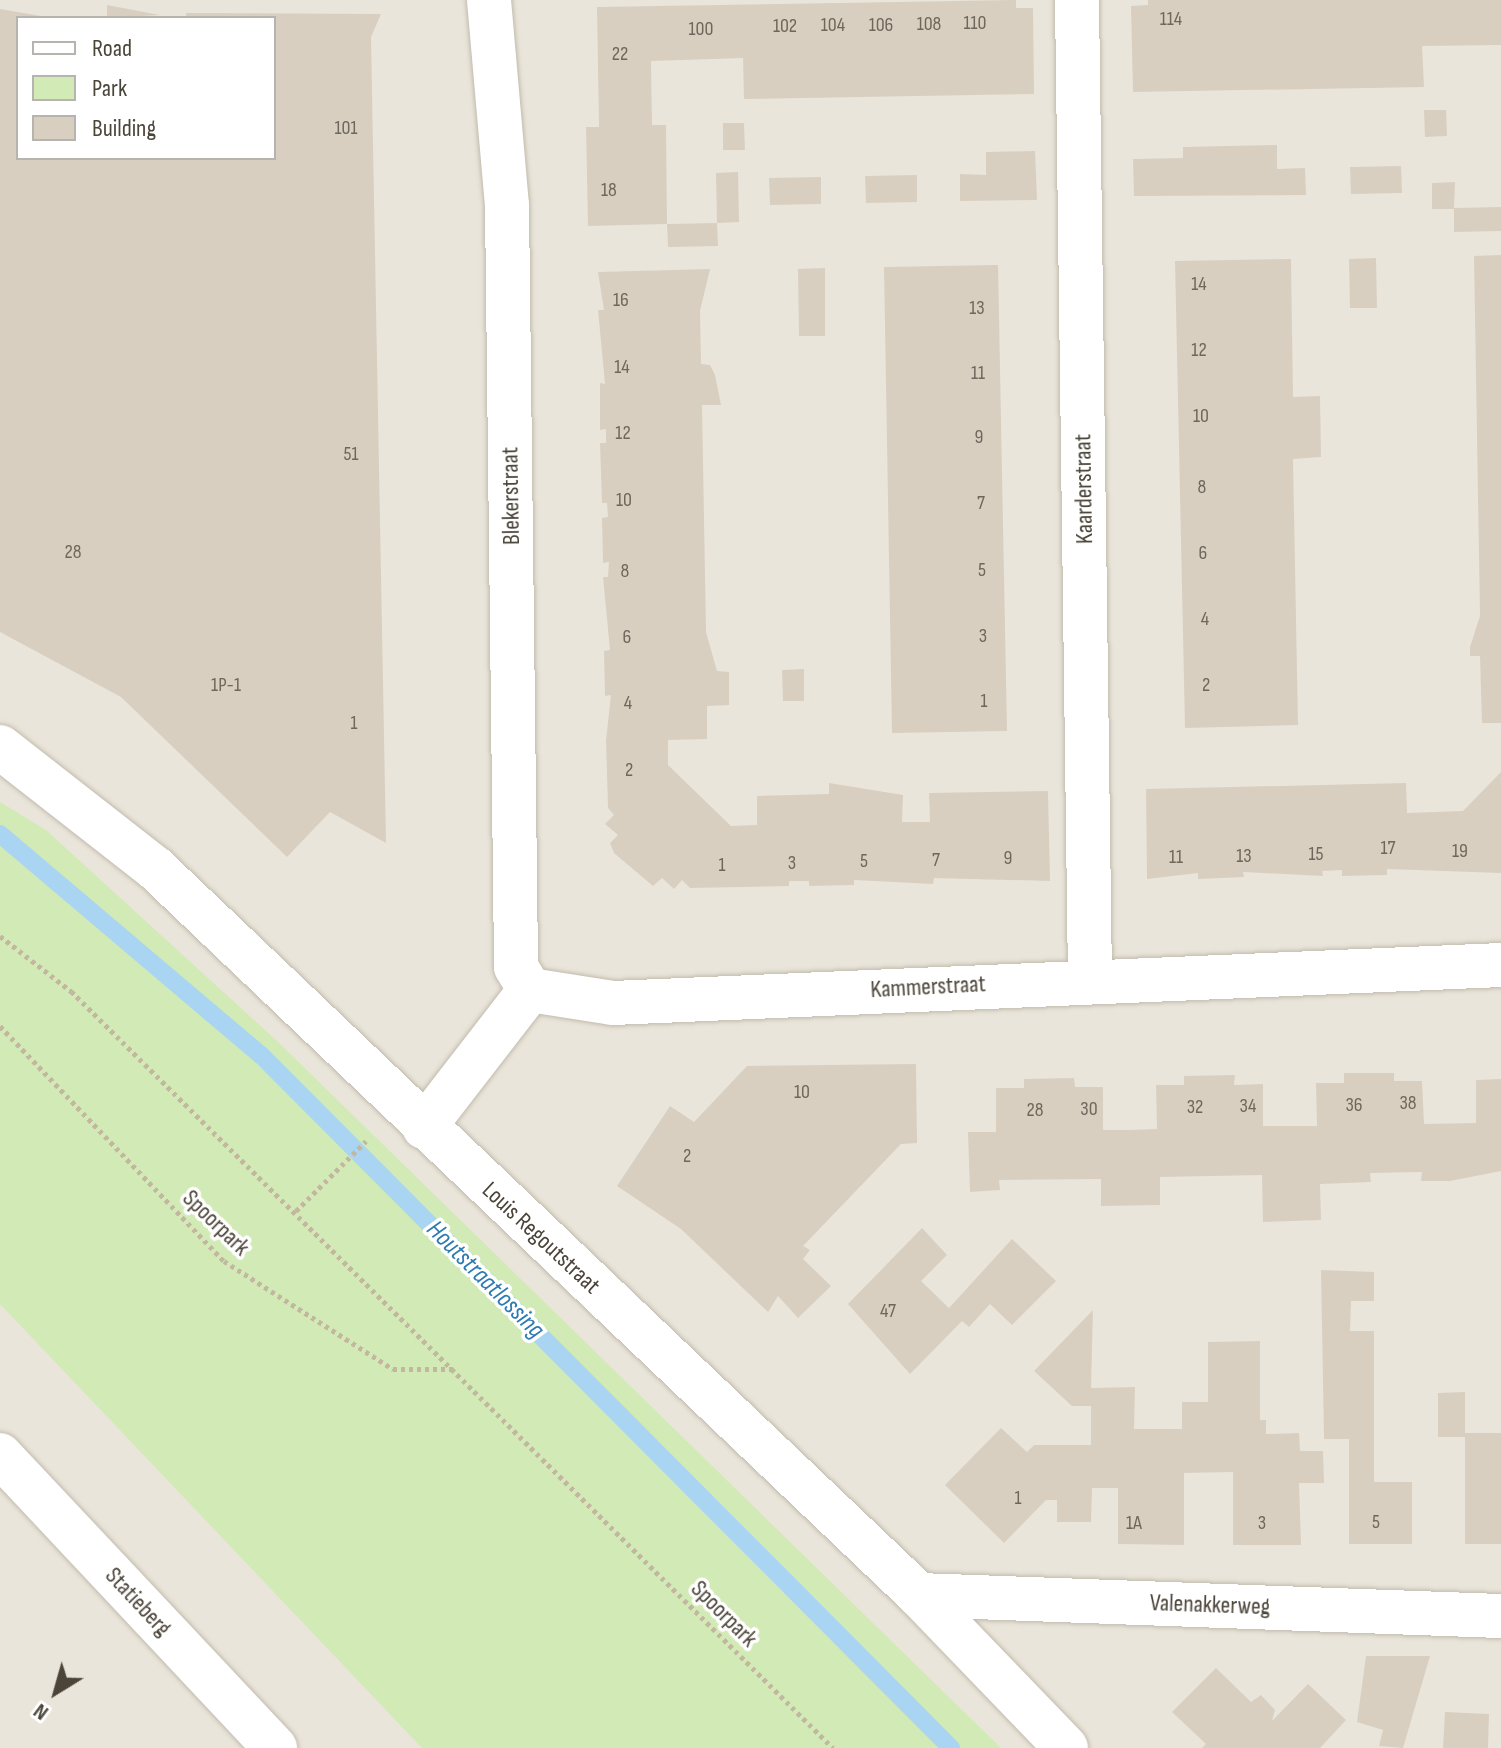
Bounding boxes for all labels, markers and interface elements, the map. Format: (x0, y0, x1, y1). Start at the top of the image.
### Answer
house number: 114 (1160, 7, 1182, 31)
house number: 110 (964, 11, 986, 35)
house number: 108 (917, 12, 941, 36)
house number: 104 (821, 13, 845, 37)
house number: 106 (869, 13, 893, 37)
house number: 102 (773, 14, 797, 38)
legend (16, 16, 276, 160)
house number: 100 (689, 17, 713, 41)
text: Road (92, 34, 132, 63)
house number: 22 (612, 42, 628, 66)
text: Park (92, 74, 127, 103)
text: Building (92, 114, 156, 143)
house number: 101 (335, 116, 357, 140)
house number: 18 (601, 178, 617, 202)
house number: 14 (1191, 272, 1207, 296)
house number: 16 (613, 288, 629, 312)
house number: 13 (969, 296, 985, 320)
house number: 12 (1191, 338, 1207, 362)
house number: 14 (614, 355, 630, 379)
house number: 11 (971, 361, 985, 385)
house number: 10 (1193, 404, 1209, 428)
house number: 12 (615, 421, 631, 445)
house number: 9 (975, 425, 983, 449)
street label: Kaarderstraat (1069, 434, 1099, 544)
house number: 51 (343, 442, 359, 466)
street label: Blekerstraat (496, 447, 526, 545)
house number: 8 (1198, 475, 1206, 499)
house number: 10 (616, 488, 632, 512)
house number: 7 (977, 491, 985, 515)
house number: 28 (65, 540, 81, 564)
house number: 6 (1199, 541, 1207, 565)
house number: 5 (978, 558, 986, 582)
house number: 8 (621, 559, 629, 583)
house number: 4 (1201, 607, 1209, 631)
house number: 3 (979, 624, 987, 648)
house number: 6 (623, 625, 631, 649)
house number: 1P-1 (211, 673, 241, 697)
house number: 2 (1202, 673, 1210, 697)
house number: 1 (981, 689, 987, 713)
house number: 4 (624, 691, 632, 715)
house number: 1 (351, 711, 357, 735)
house number: 2 (625, 758, 633, 782)
house number: 17 (1381, 836, 1395, 860)
house number: 19 (1452, 839, 1468, 863)
house number: 15 (1308, 842, 1324, 866)
house number: 13 (1236, 844, 1252, 868)
house number: 11 (1169, 845, 1183, 869)
house number: 9 (1004, 846, 1012, 870)
house number: 7 (932, 848, 940, 872)
house number: 5 (860, 849, 868, 873)
house number: 3 (788, 851, 796, 875)
house number: 1 (719, 853, 725, 877)
street label: Kammerstraat (870, 970, 986, 1004)
house number: 10 (794, 1080, 810, 1104)
house number: 38 (1399, 1091, 1417, 1115)
house number: 36 (1345, 1093, 1363, 1117)
house number: 34 (1240, 1094, 1256, 1118)
house number: 32 (1187, 1095, 1203, 1119)
house number: 30 (1080, 1097, 1098, 1121)
house number: 28 (1027, 1098, 1043, 1122)
house number: 2 (683, 1144, 691, 1168)
street label: Louis Regoutstraat (476, 1176, 606, 1300)
street label: Spoorpark (176, 1184, 256, 1262)
water label: Houtstraatlossing (420, 1215, 550, 1345)
house number: 47 (880, 1299, 896, 1323)
house number: 1 (1015, 1486, 1021, 1510)
house number: 5 (1372, 1510, 1380, 1534)
house number: 1A (1126, 1511, 1142, 1535)
house number: 3 (1258, 1511, 1266, 1535)
street label: Statieberg (99, 1562, 177, 1642)
street label: Spoorpark (685, 1575, 763, 1653)
street label: Valenakkerweg (1149, 1589, 1271, 1621)
north arrow (16, 1652, 96, 1732)
text: N (28, 1697, 54, 1726)

